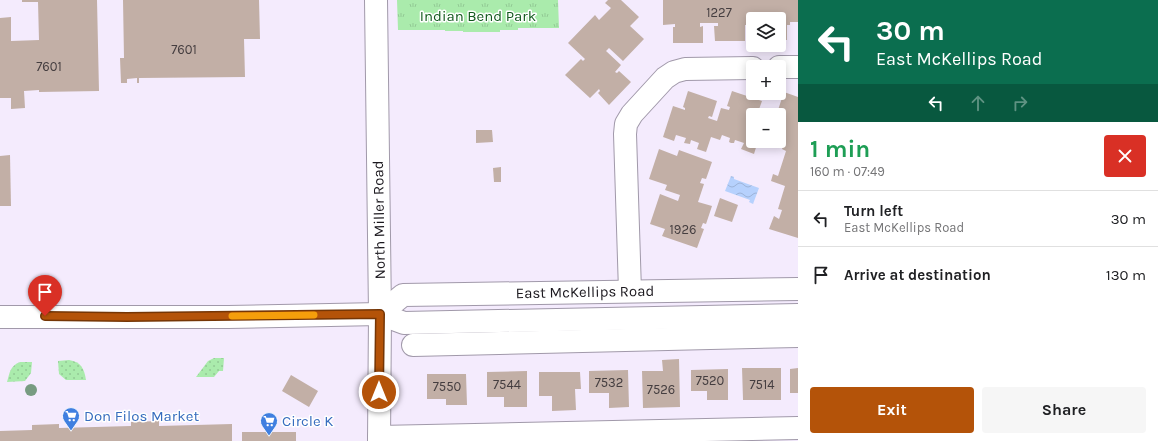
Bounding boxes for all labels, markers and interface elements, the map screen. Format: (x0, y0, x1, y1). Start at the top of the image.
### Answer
house number: 1227 (706, 5, 732, 20)
park label: Indian Bend Park (420, 7, 536, 25)
map controls (746, 12, 786, 148)
button: layers (746, 12, 786, 52)
text: 30 m (876, 14, 945, 47)
icon: left (810, 16, 862, 68)
house number: 7601 (171, 42, 197, 57)
text: East McKellips Road (876, 48, 1042, 70)
house number: 7601 (36, 59, 62, 74)
button: + (746, 60, 786, 100)
icon: left (925, 92, 947, 114)
icon: ahead (967, 92, 989, 114)
icon: right (1009, 92, 1031, 114)
button: − (746, 108, 786, 148)
text: 1 min (810, 135, 870, 163)
button: close (1104, 135, 1146, 177)
street label: North Miller Road (369, 160, 389, 280)
text: 160 m · 07:49 (810, 164, 885, 179)
text: Turn left (844, 202, 903, 220)
icon: left (810, 208, 832, 230)
text: 30 m (1111, 210, 1146, 228)
text: East McKellips Road (844, 220, 964, 235)
house number: 1926 (670, 222, 696, 237)
icon: arrive (810, 264, 832, 286)
text: Arrive at destination (844, 266, 991, 284)
text: 130 m (1106, 266, 1146, 284)
pin (28, 275, 62, 316)
icon: arrive (34, 281, 56, 303)
street label: East McKellips Road (516, 282, 654, 302)
position arrow (358, 371, 400, 413)
house number: 7520 (696, 373, 725, 388)
house number: 7532 (595, 375, 623, 390)
house number: 7544 (493, 377, 521, 392)
house number: 7514 (750, 377, 775, 392)
house number: 7550 (433, 379, 462, 394)
house number: 7526 (647, 382, 675, 397)
button: Exit (810, 387, 974, 433)
button: Share (982, 387, 1146, 433)
supermarket icon: Don Filos Market (61, 406, 81, 431)
place label: Don Filos Market (84, 407, 199, 425)
supermarket icon: Circle K (259, 411, 279, 436)
place label: Circle K (282, 412, 333, 430)

